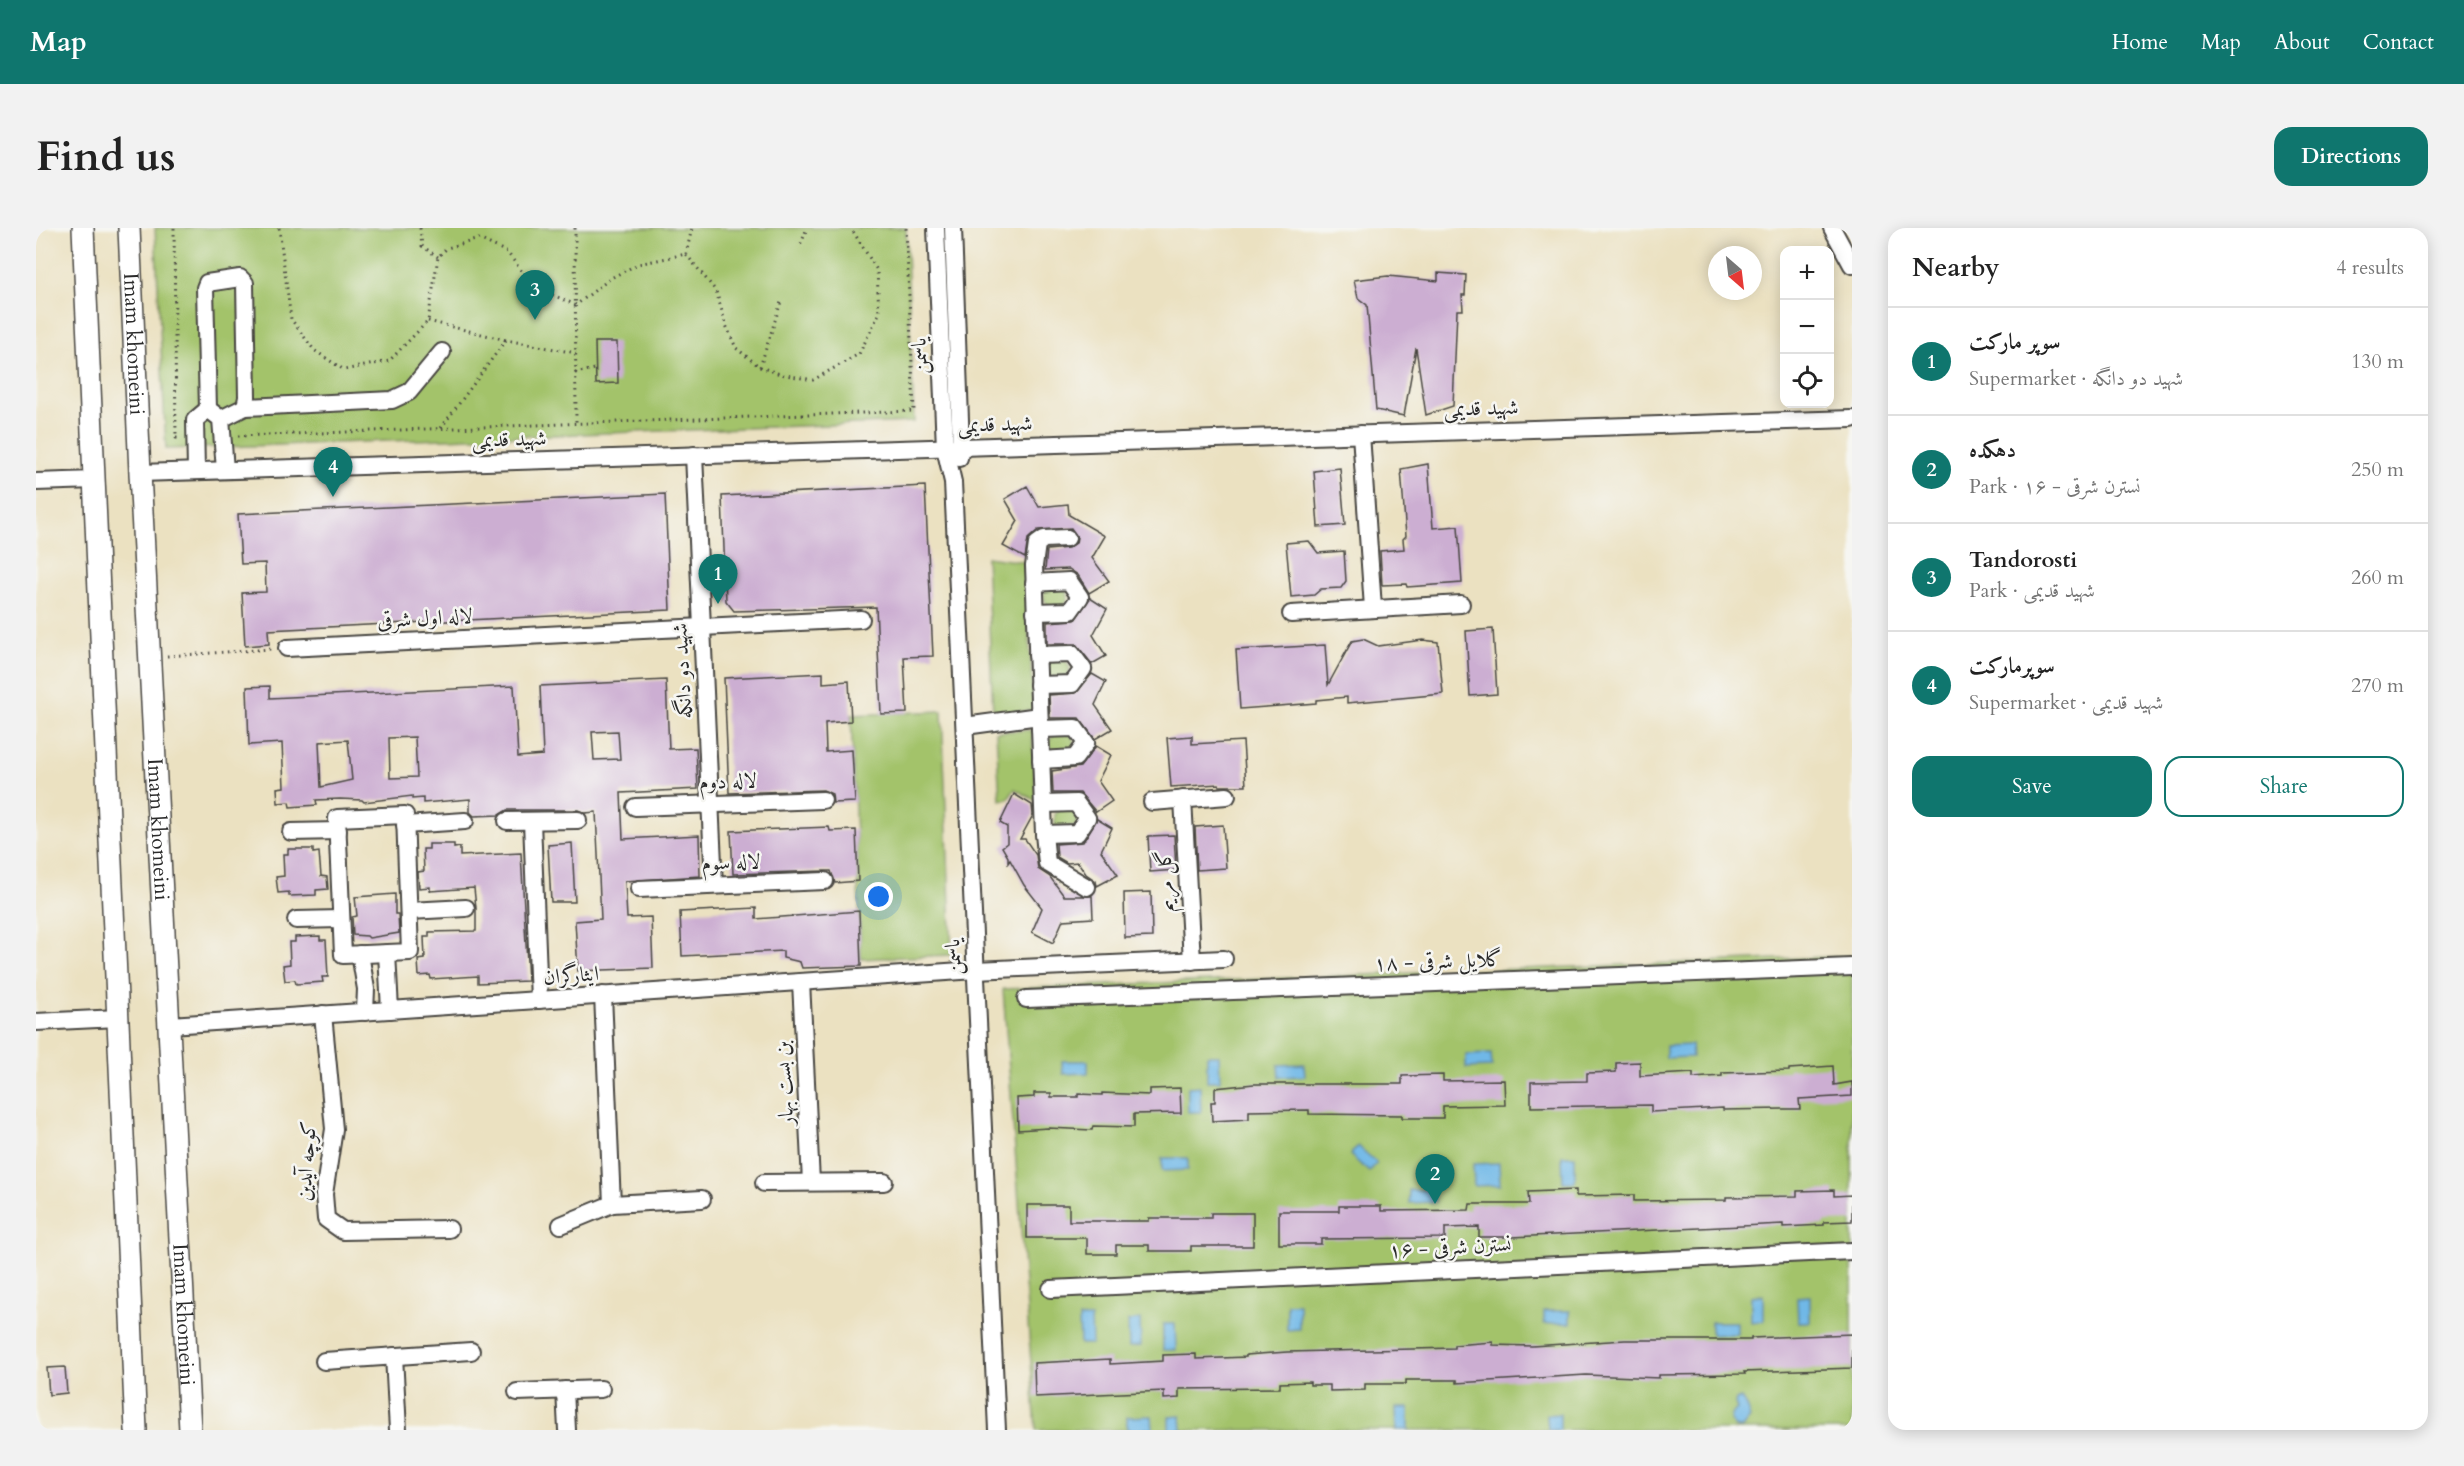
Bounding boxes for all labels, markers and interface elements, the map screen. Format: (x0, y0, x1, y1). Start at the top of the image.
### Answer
text: Map (30, 23, 87, 61)
text: Home (2112, 28, 2168, 57)
text: Map (2201, 28, 2241, 57)
text: About (2274, 28, 2330, 57)
text: Contact (2363, 28, 2434, 57)
button: Directions (2274, 127, 2428, 186)
text: Find us (36, 128, 176, 185)
north arrow (1708, 246, 1762, 300)
map controls (1780, 246, 1834, 408)
button: + (1780, 246, 1834, 300)
text: Nearby (1912, 250, 2000, 285)
text: 4 results (2336, 254, 2404, 281)
pin: 3 (516, 270, 554, 320)
street label: Imam khomeini (116, 272, 151, 416)
button: − (1780, 300, 1834, 354)
text: سوپر مارکت (1969, 327, 2061, 357)
street label: یاسمن (904, 336, 935, 375)
text: 1 (1926, 348, 1937, 375)
text: 130 m (2351, 348, 2404, 375)
button: locate (1780, 354, 1834, 408)
text: Supermarket · شهید دو دانگه (1969, 365, 2183, 392)
street label: شهید قدیمی (1443, 393, 1519, 424)
street label: شهید قدیمی (957, 409, 1033, 440)
street label: شهید قدیمی (471, 424, 547, 455)
text: دهکده (1969, 435, 2016, 465)
pin: 4 (314, 448, 352, 497)
text: 2 (1926, 456, 1937, 483)
text: 250 m (2351, 456, 2404, 483)
text: Park · نسترن شرقی - ۱۶ (1969, 473, 2141, 500)
text: Tandorosti (1969, 545, 2077, 575)
pin: 1 (698, 554, 738, 604)
text: 3 (1926, 564, 1937, 591)
text: 260 m (2351, 564, 2404, 591)
text: Park · شهید قدیمی (1969, 577, 2095, 604)
street label: لاله اول شرقی (377, 602, 474, 635)
street label: شهید دو دانگه (666, 622, 699, 720)
text: سوپرمارکت (1969, 651, 2055, 681)
text: 4 (1926, 672, 1937, 699)
text: 270 m (2351, 672, 2404, 699)
text: Supermarket · شهید قدیمی (1969, 689, 2163, 716)
button: Save (1912, 756, 2152, 817)
button: Share (2164, 756, 2404, 817)
street label: Imam khomeini (140, 757, 176, 901)
street label: لاله دوم (699, 766, 758, 800)
street label: لاله سوم (701, 847, 761, 881)
street label: گل مریم (1149, 849, 1185, 913)
your location (864, 882, 893, 911)
street label: یاسمن (938, 937, 969, 976)
street label: گلایل شرقی - ۱۸ (1373, 945, 1503, 978)
street label: ایثارگران (542, 959, 600, 992)
street label: بن بست بهار (768, 1040, 801, 1128)
street label: کوچه آیدین (289, 1120, 324, 1202)
pin: 2 (1416, 1154, 1454, 1204)
street label: نسترن شرقی - ۱۶ (1388, 1230, 1512, 1265)
street label: Imam khomeini (165, 1243, 202, 1387)

